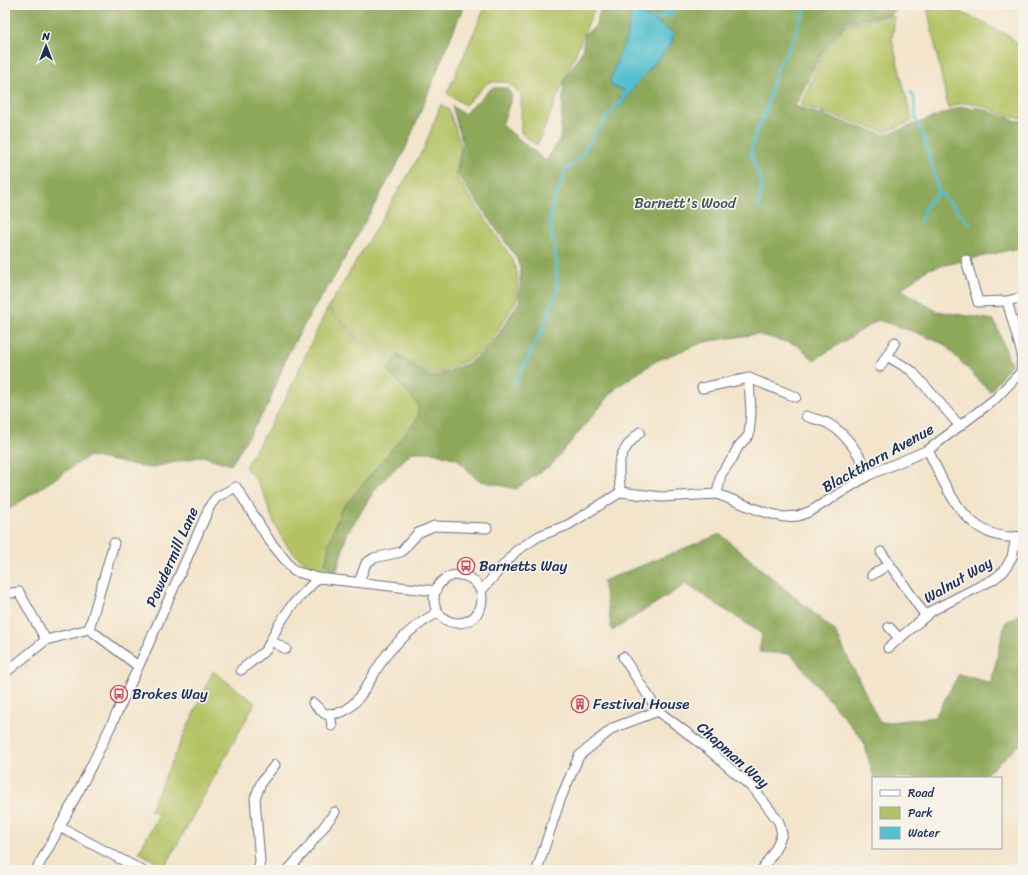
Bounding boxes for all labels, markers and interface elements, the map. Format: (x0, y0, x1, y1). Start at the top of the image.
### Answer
north arrow (26, 26, 66, 66)
text: N (41, 27, 50, 46)
park label: Barnett's Wood (634, 190, 737, 216)
street label: Blackthorn Avenue (817, 416, 939, 500)
street label: Powdermill Lane (138, 502, 206, 611)
street label: Walnut Way (918, 550, 998, 610)
place label: Barnetts Way (479, 553, 567, 579)
bus stop icon: Barnetts Way (456, 556, 476, 576)
place label: Brokes Way (132, 681, 208, 707)
bus stop icon: Brokes Way (109, 684, 129, 704)
place label: Festival House (593, 691, 690, 717)
building icon: Festival House (570, 694, 590, 714)
street label: Chapman Way (691, 715, 776, 795)
legend (872, 777, 1002, 849)
text: Road (908, 782, 935, 804)
text: Park (908, 802, 933, 824)
text: Water (908, 822, 941, 844)

